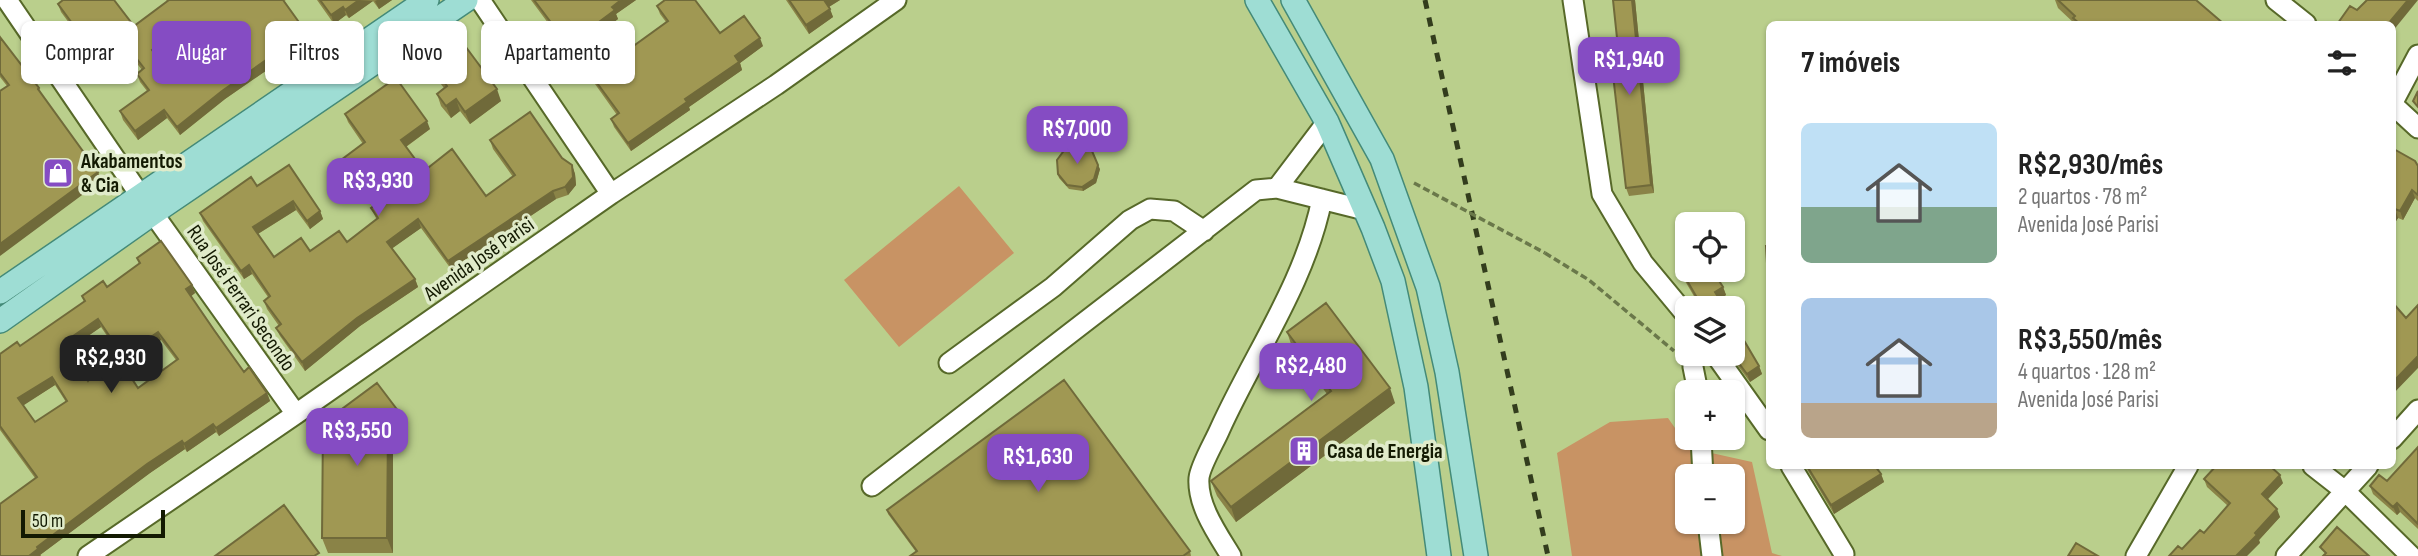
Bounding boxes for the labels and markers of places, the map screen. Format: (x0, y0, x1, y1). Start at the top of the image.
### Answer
pin: R$1,940 (1564, 38, 1694, 97)
pin: R$7,000 (1012, 106, 1142, 166)
place label: Akabamentos & Cia (80, 149, 183, 198)
shop icon: Akabamentos & Cia (41, 156, 75, 190)
pin: R$3,930 (313, 158, 443, 218)
pin: R$2,930 (46, 336, 176, 395)
pin: R$2,480 (1246, 344, 1376, 403)
pin: R$3,550 (292, 408, 422, 468)
pin: R$1,630 (973, 434, 1103, 494)
building icon: Casa de Energia (1287, 434, 1321, 468)
place label: Casa de Energia (1327, 439, 1443, 464)

